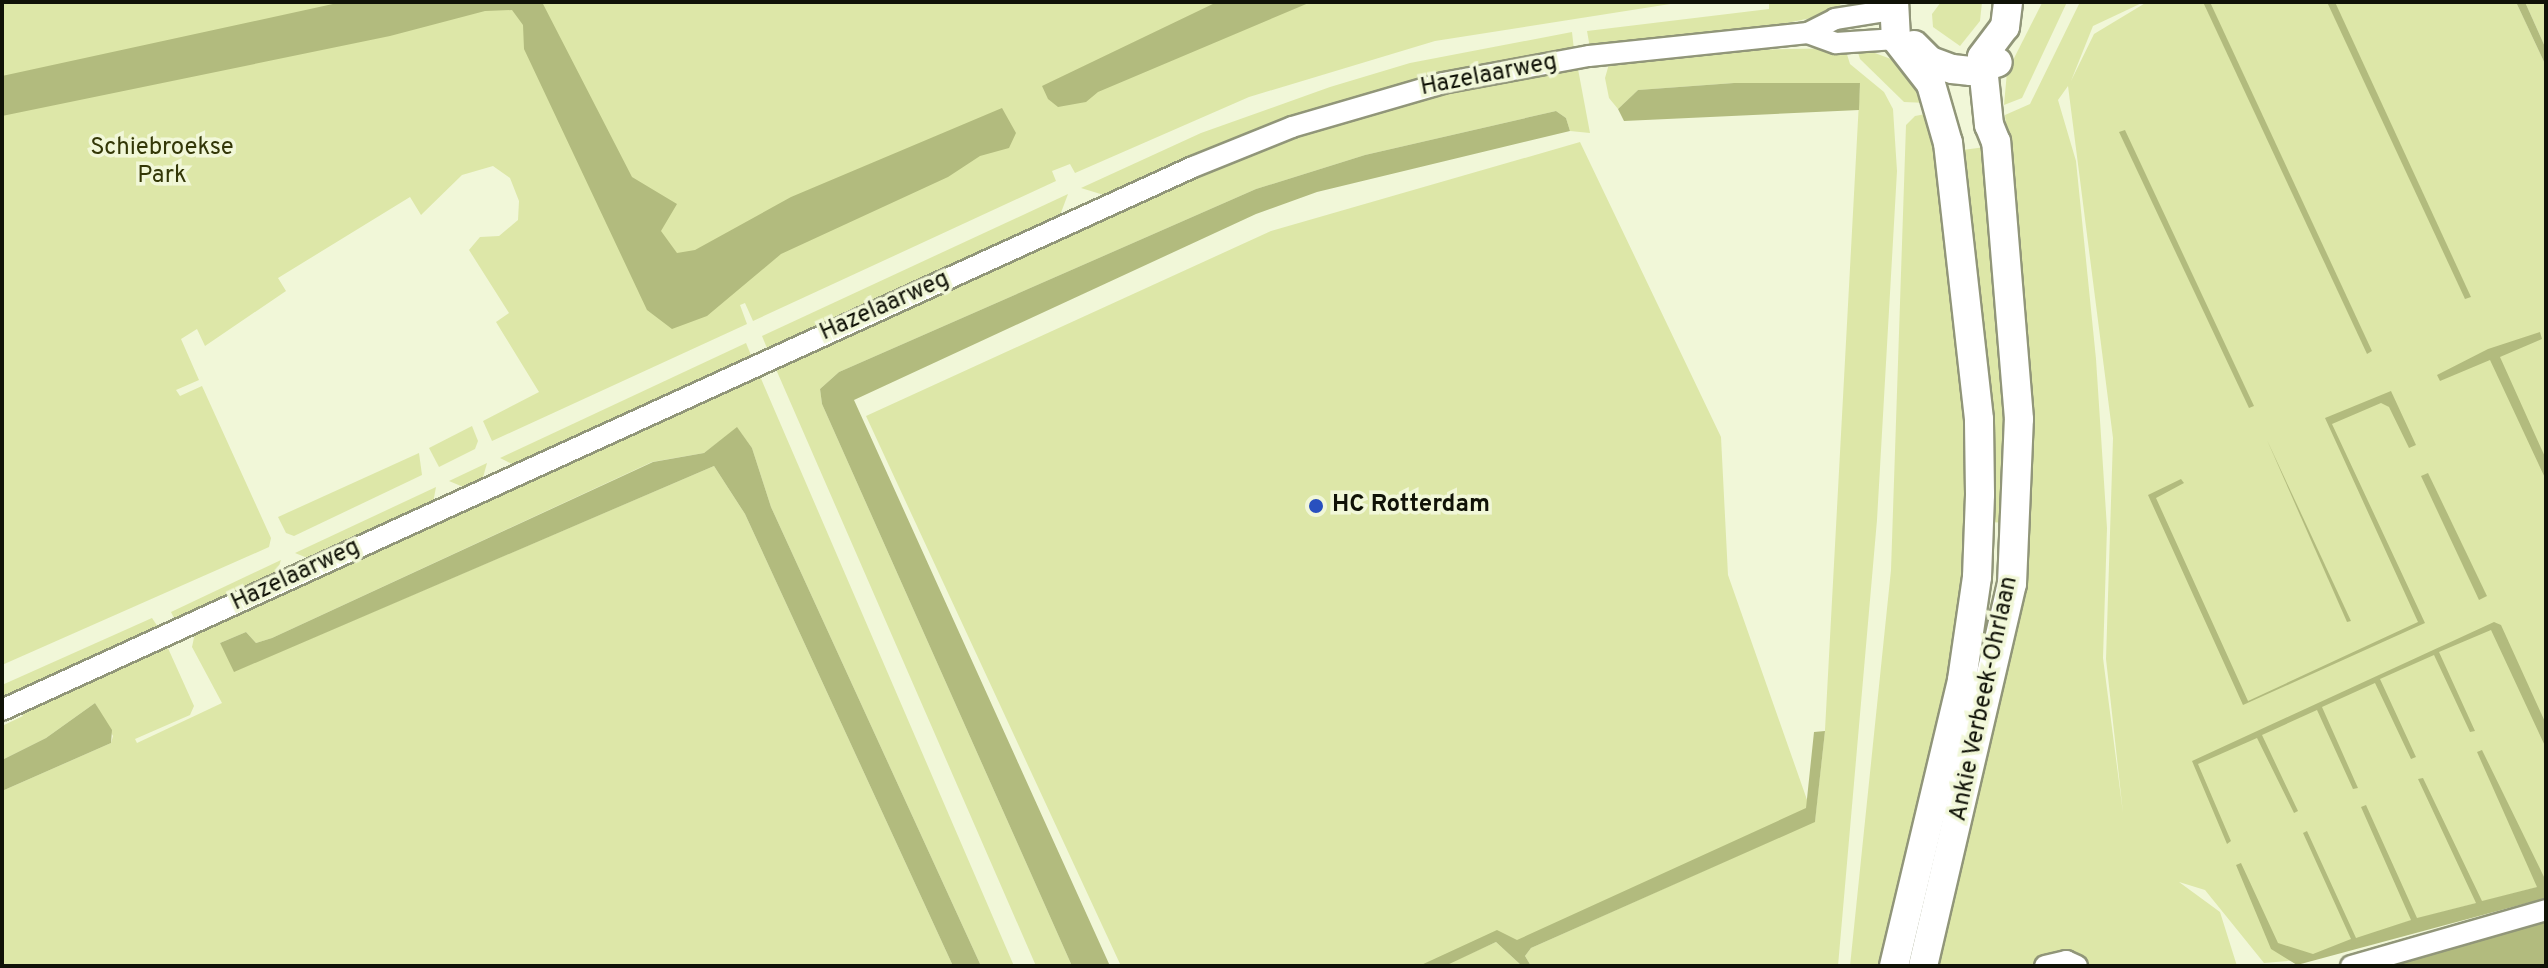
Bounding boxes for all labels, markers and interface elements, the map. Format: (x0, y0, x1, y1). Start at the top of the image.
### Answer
street label: Hazelaarweg (1418, 49, 1560, 103)
park label: Schiebroekse Park (90, 135, 234, 191)
street label: Hazelaarweg (816, 266, 954, 348)
place label: HC Rotterdam (1332, 492, 1490, 520)
marker: HC Rotterdam (1307, 497, 1325, 515)
street label: Hazelaarweg (227, 534, 365, 618)
street label: Ankie Verbeek-Ohrlaan (1945, 573, 2025, 825)

